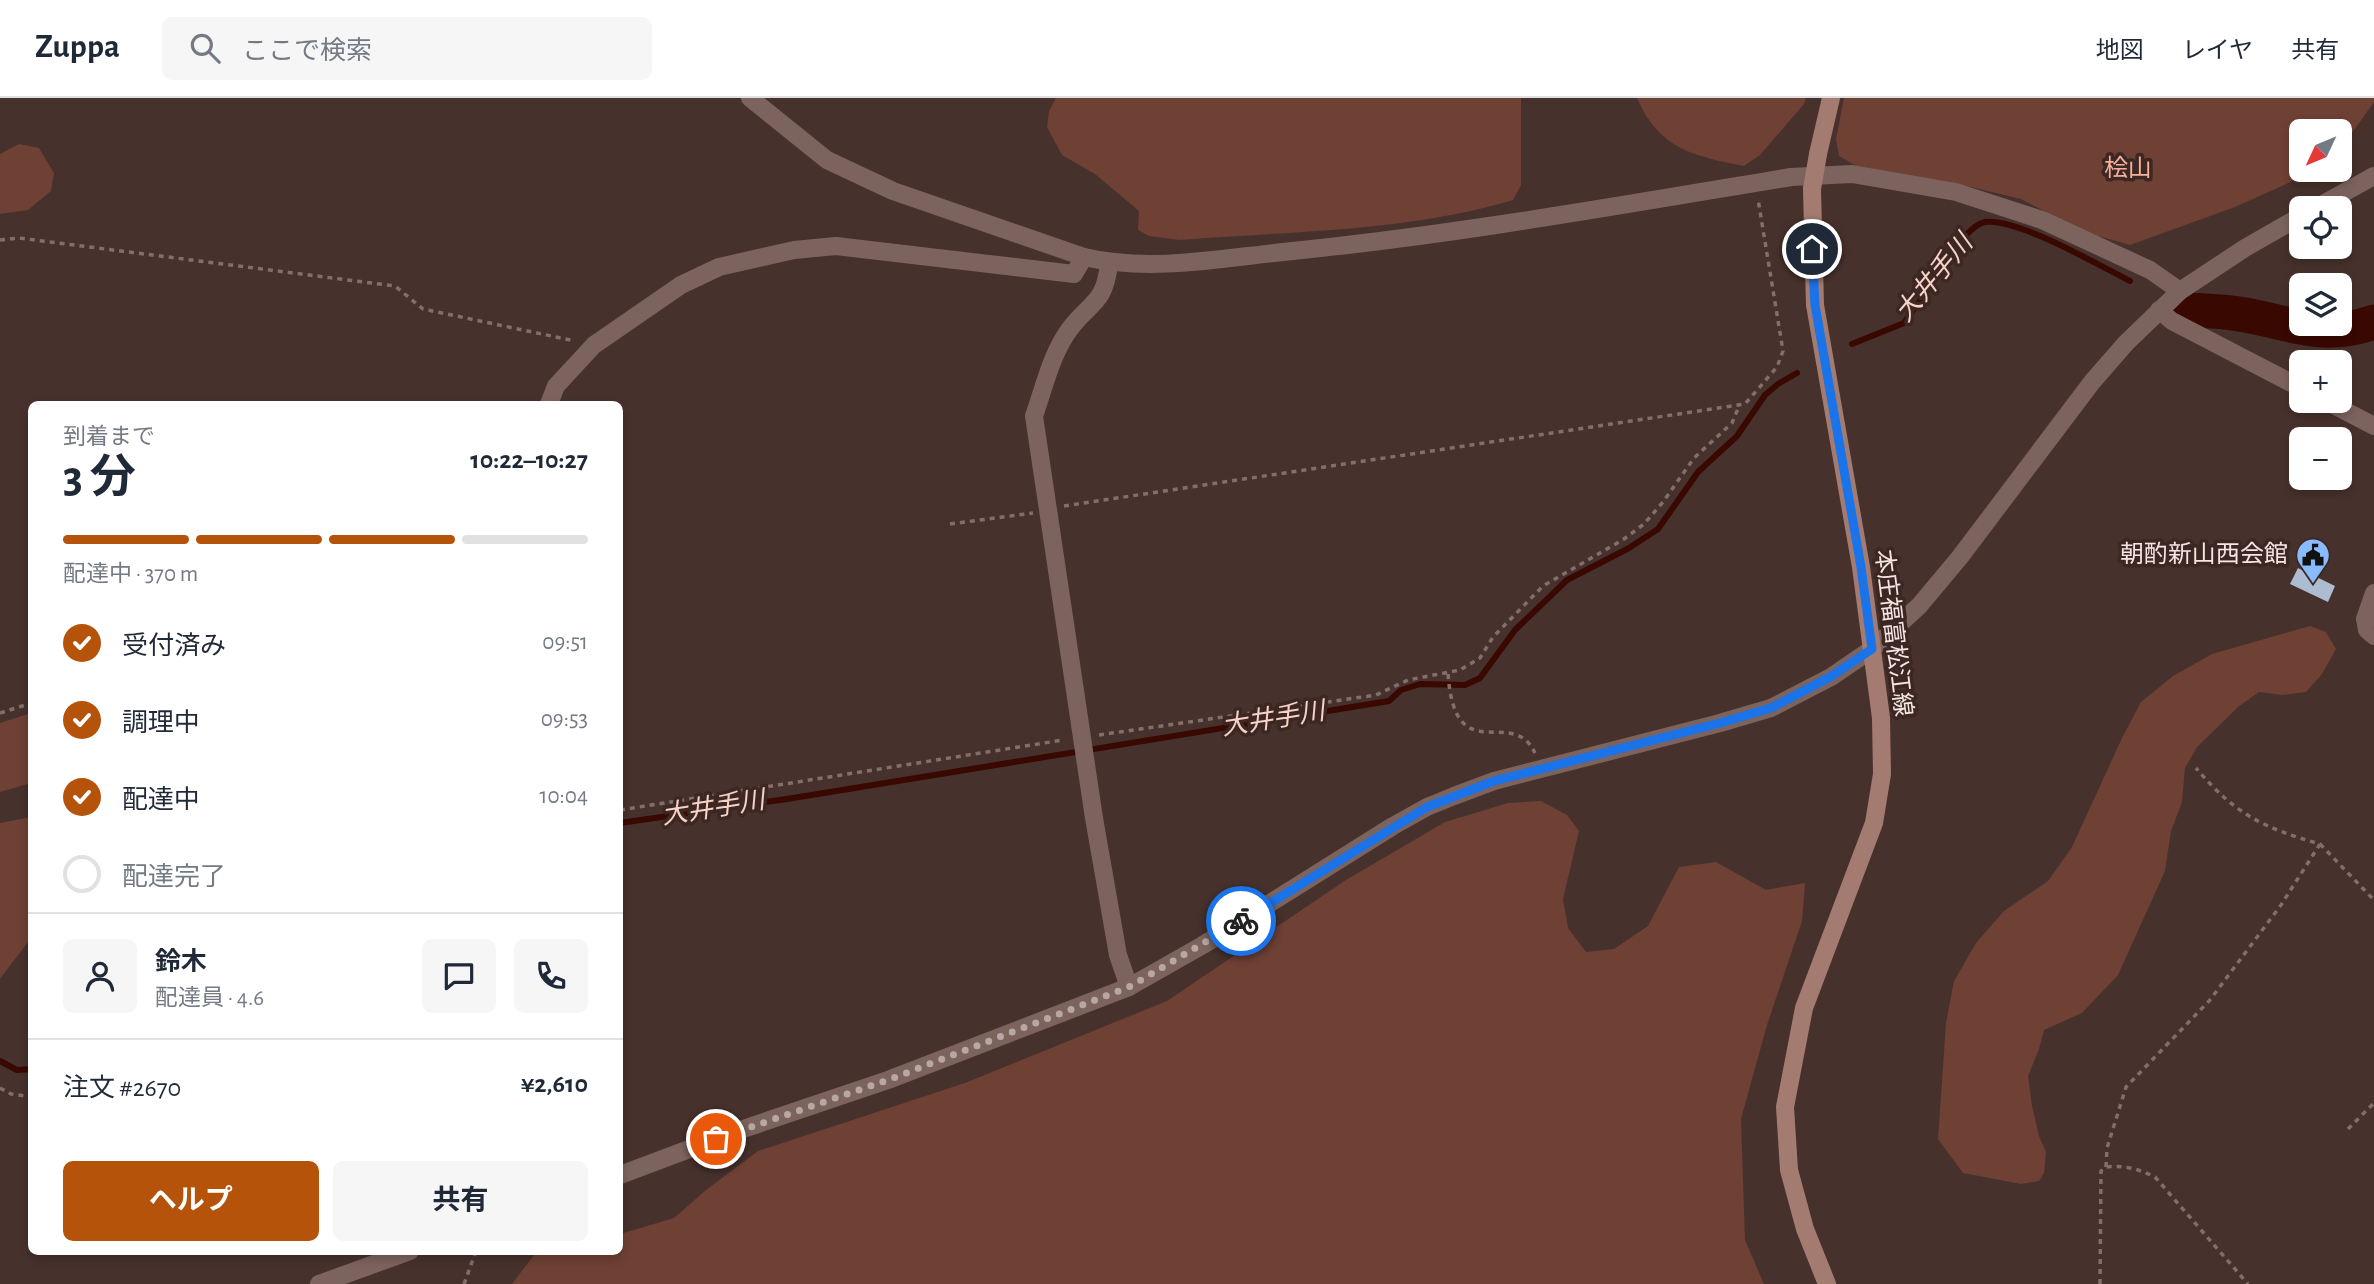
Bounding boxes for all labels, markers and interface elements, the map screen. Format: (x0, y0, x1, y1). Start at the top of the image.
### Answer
search box (162, 17, 652, 80)
icon: search (186, 29, 224, 67)
text: Zuppa (35, 31, 120, 64)
text: ここで検索 (242, 38, 372, 64)
text: 地図 (2096, 39, 2144, 63)
text: レイヤ (2182, 39, 2253, 63)
text: 共有 (2291, 39, 2339, 63)
north arrow (2289, 119, 2352, 182)
map controls (2289, 119, 2352, 490)
park label: 桧山 (2104, 155, 2152, 181)
button: locate (2289, 196, 2352, 259)
pin (1782, 219, 1842, 279)
water label: 大井手川 (1890, 227, 1979, 326)
icon: home (1793, 230, 1831, 268)
button: layers (2289, 273, 2352, 336)
button: + (2289, 350, 2352, 413)
text: 到着まで (63, 426, 155, 449)
button: − (2289, 427, 2352, 490)
text: 10:22–10:27 (470, 447, 588, 473)
text: 3 分 (63, 455, 136, 501)
public building icon: 朝酌新山西会館 (2294, 536, 2332, 585)
place label: 朝酌新山西会館 (2120, 541, 2288, 567)
street label: 本庄福富松江線 (1871, 548, 1917, 718)
text: 配達中 · 370 m (63, 563, 198, 586)
icon: check (63, 624, 101, 662)
text: 09:51 (542, 631, 588, 654)
text: 受付済み (122, 633, 226, 659)
water label: 大井手川 (1219, 697, 1329, 740)
icon: check (63, 701, 101, 739)
text: 09:53 (541, 708, 588, 731)
text: 調理中 (122, 710, 200, 736)
icon: check (63, 778, 101, 816)
text: 10:04 (539, 785, 588, 808)
water label: 大井手川 (659, 786, 769, 829)
text: 配達中 (122, 787, 200, 813)
text: 配達完了 (122, 864, 226, 890)
courier (1206, 886, 1276, 956)
icon: bike (1222, 902, 1260, 940)
button: person (63, 939, 137, 1013)
button: chat (422, 939, 496, 1013)
button: phone (514, 939, 588, 1013)
text: 鈴木 (155, 949, 207, 975)
text: 配達員 · 4.6 (155, 987, 264, 1010)
text: ¥2,610 (521, 1071, 588, 1097)
text: 注文 #2670 (63, 1075, 181, 1101)
pin (686, 1109, 746, 1169)
icon: bag (697, 1120, 735, 1158)
button: ヘルプ (63, 1161, 319, 1241)
button: 共有 (333, 1161, 588, 1241)

